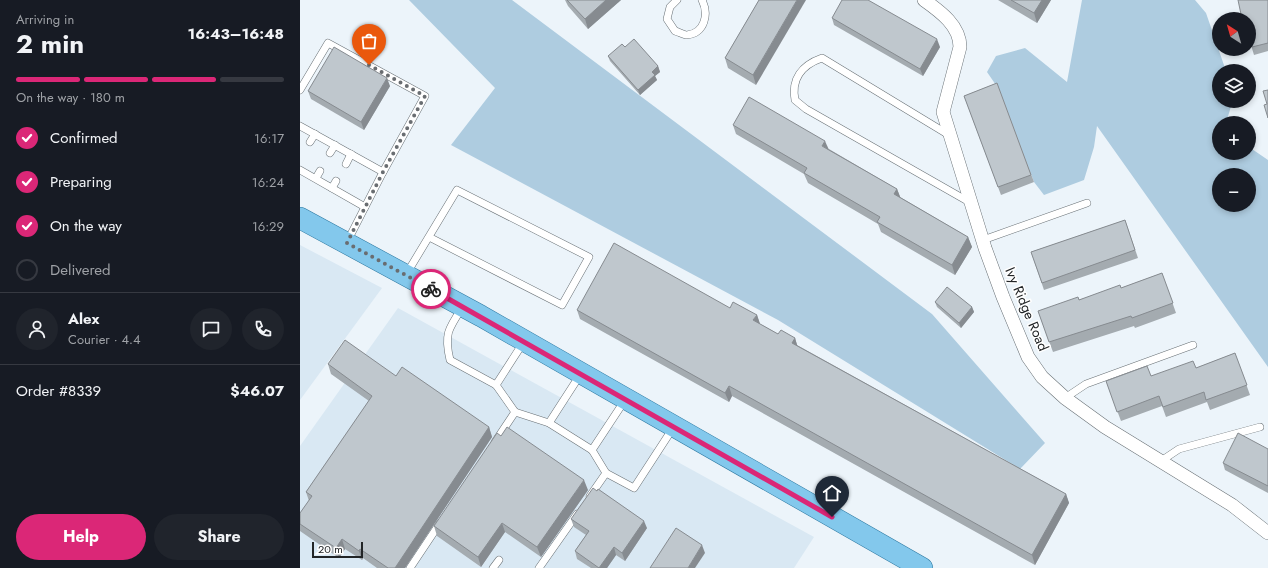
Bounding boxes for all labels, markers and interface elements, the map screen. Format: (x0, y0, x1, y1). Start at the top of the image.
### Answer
text: Arriving in (16, 10, 74, 29)
north arrow (1212, 12, 1256, 56)
map controls (1212, 12, 1256, 212)
text: 16:43–16:48 (188, 23, 284, 45)
pin (352, 24, 386, 65)
text: 2 min (16, 25, 84, 63)
icon: bag (358, 30, 380, 52)
button: layers (1212, 64, 1256, 108)
text: On the way · 180 m (16, 88, 125, 107)
button: + (1212, 116, 1256, 160)
icon: check (16, 127, 38, 149)
text: Confirmed (50, 127, 118, 149)
text: 16:17 (254, 129, 284, 148)
button: − (1212, 168, 1256, 212)
icon: check (16, 171, 38, 193)
text: Preparing (50, 171, 112, 193)
text: 16:24 (252, 173, 284, 192)
icon: check (16, 215, 38, 237)
text: On the way (50, 215, 122, 237)
text: 16:29 (252, 217, 284, 236)
text: Delivered (50, 259, 111, 281)
street label: Ivy Ridge Road (1000, 264, 1054, 354)
courier (411, 269, 451, 309)
icon: bike (420, 278, 442, 300)
button: person (16, 308, 58, 350)
text: Alex (68, 308, 99, 330)
button: chat (190, 308, 232, 350)
button: phone (242, 308, 284, 350)
text: Courier · 4.4 (68, 330, 141, 349)
text: Order #8339 (16, 380, 101, 402)
text: $46.07 (230, 380, 284, 402)
pin (815, 476, 849, 517)
icon: home (821, 482, 843, 504)
button: Help (16, 514, 146, 560)
button: Share (154, 514, 284, 560)
scale bar (312, 540, 363, 559)
text: 20 m (318, 541, 343, 557)

